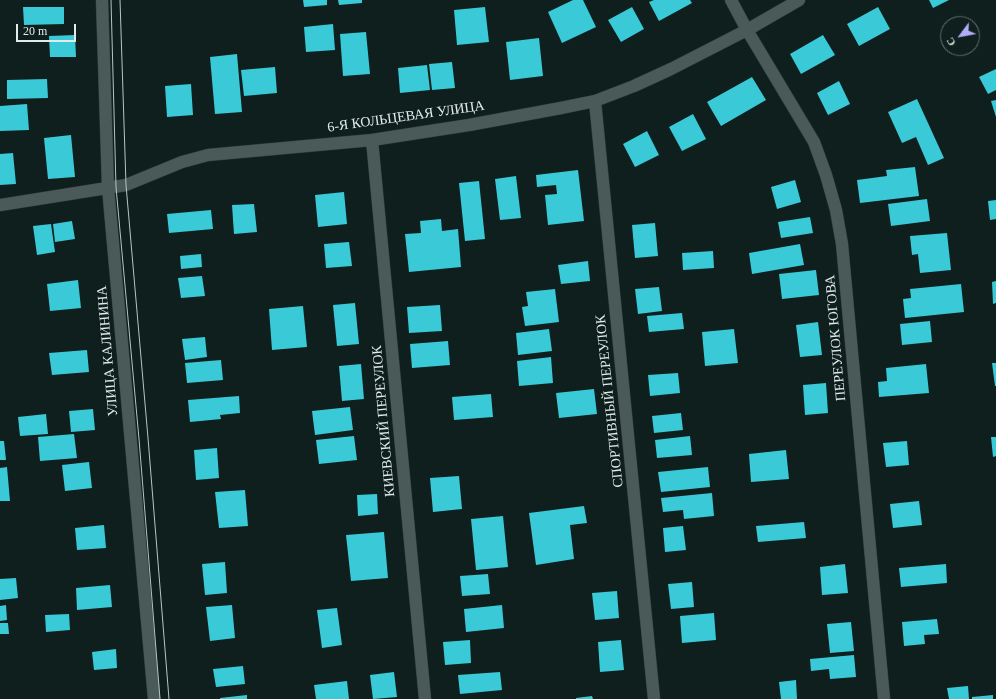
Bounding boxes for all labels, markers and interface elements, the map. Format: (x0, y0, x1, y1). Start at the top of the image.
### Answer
scale bar (18, 16, 78, 42)
north arrow (940, 16, 980, 56)
text: 20 m (23, 24, 47, 38)
text: С (943, 35, 958, 48)
street label: 6-Я КОЛЬЦЕВАЯ УЛИЦА (326, 98, 486, 136)
street label: ПЕРЕУЛОК ЮГОВА (822, 274, 850, 402)
street label: УЛИЦА КАЛИНИНА (94, 285, 122, 417)
street label: СПОРТИВНЫЙ ПЕРЕУЛОК (593, 314, 627, 488)
street label: КИЕВСКИЙ ПЕРЕУЛОК (369, 345, 399, 497)

